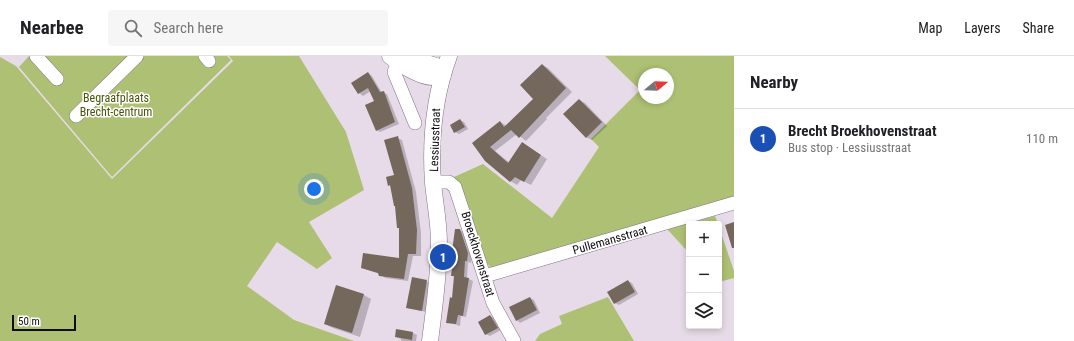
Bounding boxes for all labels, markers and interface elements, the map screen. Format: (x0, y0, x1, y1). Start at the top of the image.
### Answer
search box (108, 10, 388, 46)
text: Nearbee (20, 16, 84, 39)
icon: search (122, 17, 144, 39)
text: Search here (154, 19, 223, 37)
text: Map (918, 20, 942, 36)
text: Layers (964, 20, 1001, 36)
text: Share (1023, 20, 1054, 36)
north arrow (638, 68, 674, 104)
text: Nearby (750, 72, 798, 92)
park label: Begraafplaats Brecht-centrum (80, 91, 152, 119)
street label: Lessiusstraat (427, 107, 443, 172)
text: Brecht Broekhovenstraat (788, 122, 937, 140)
text: 1 (760, 131, 766, 146)
text: 110 m (1026, 131, 1058, 146)
text: Bus stop · Lessiusstraat (788, 140, 911, 155)
your location (304, 179, 324, 199)
street label: Broeckhovenstraat (458, 210, 498, 299)
map controls (686, 221, 722, 329)
button: + (686, 221, 722, 257)
street label: Pullemansstraat (571, 223, 649, 257)
pin: 1 (430, 242, 456, 272)
button: − (686, 257, 722, 293)
button: layers (686, 293, 722, 329)
scale bar (12, 313, 76, 332)
text: 50 m (18, 315, 40, 328)

